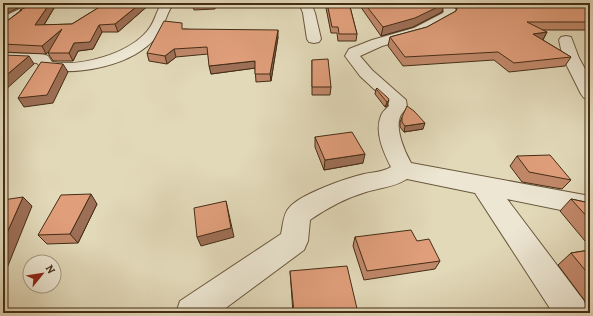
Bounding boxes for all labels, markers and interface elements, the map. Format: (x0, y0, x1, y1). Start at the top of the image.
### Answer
north arrow (22, 254, 62, 294)
text: N (42, 262, 59, 276)

